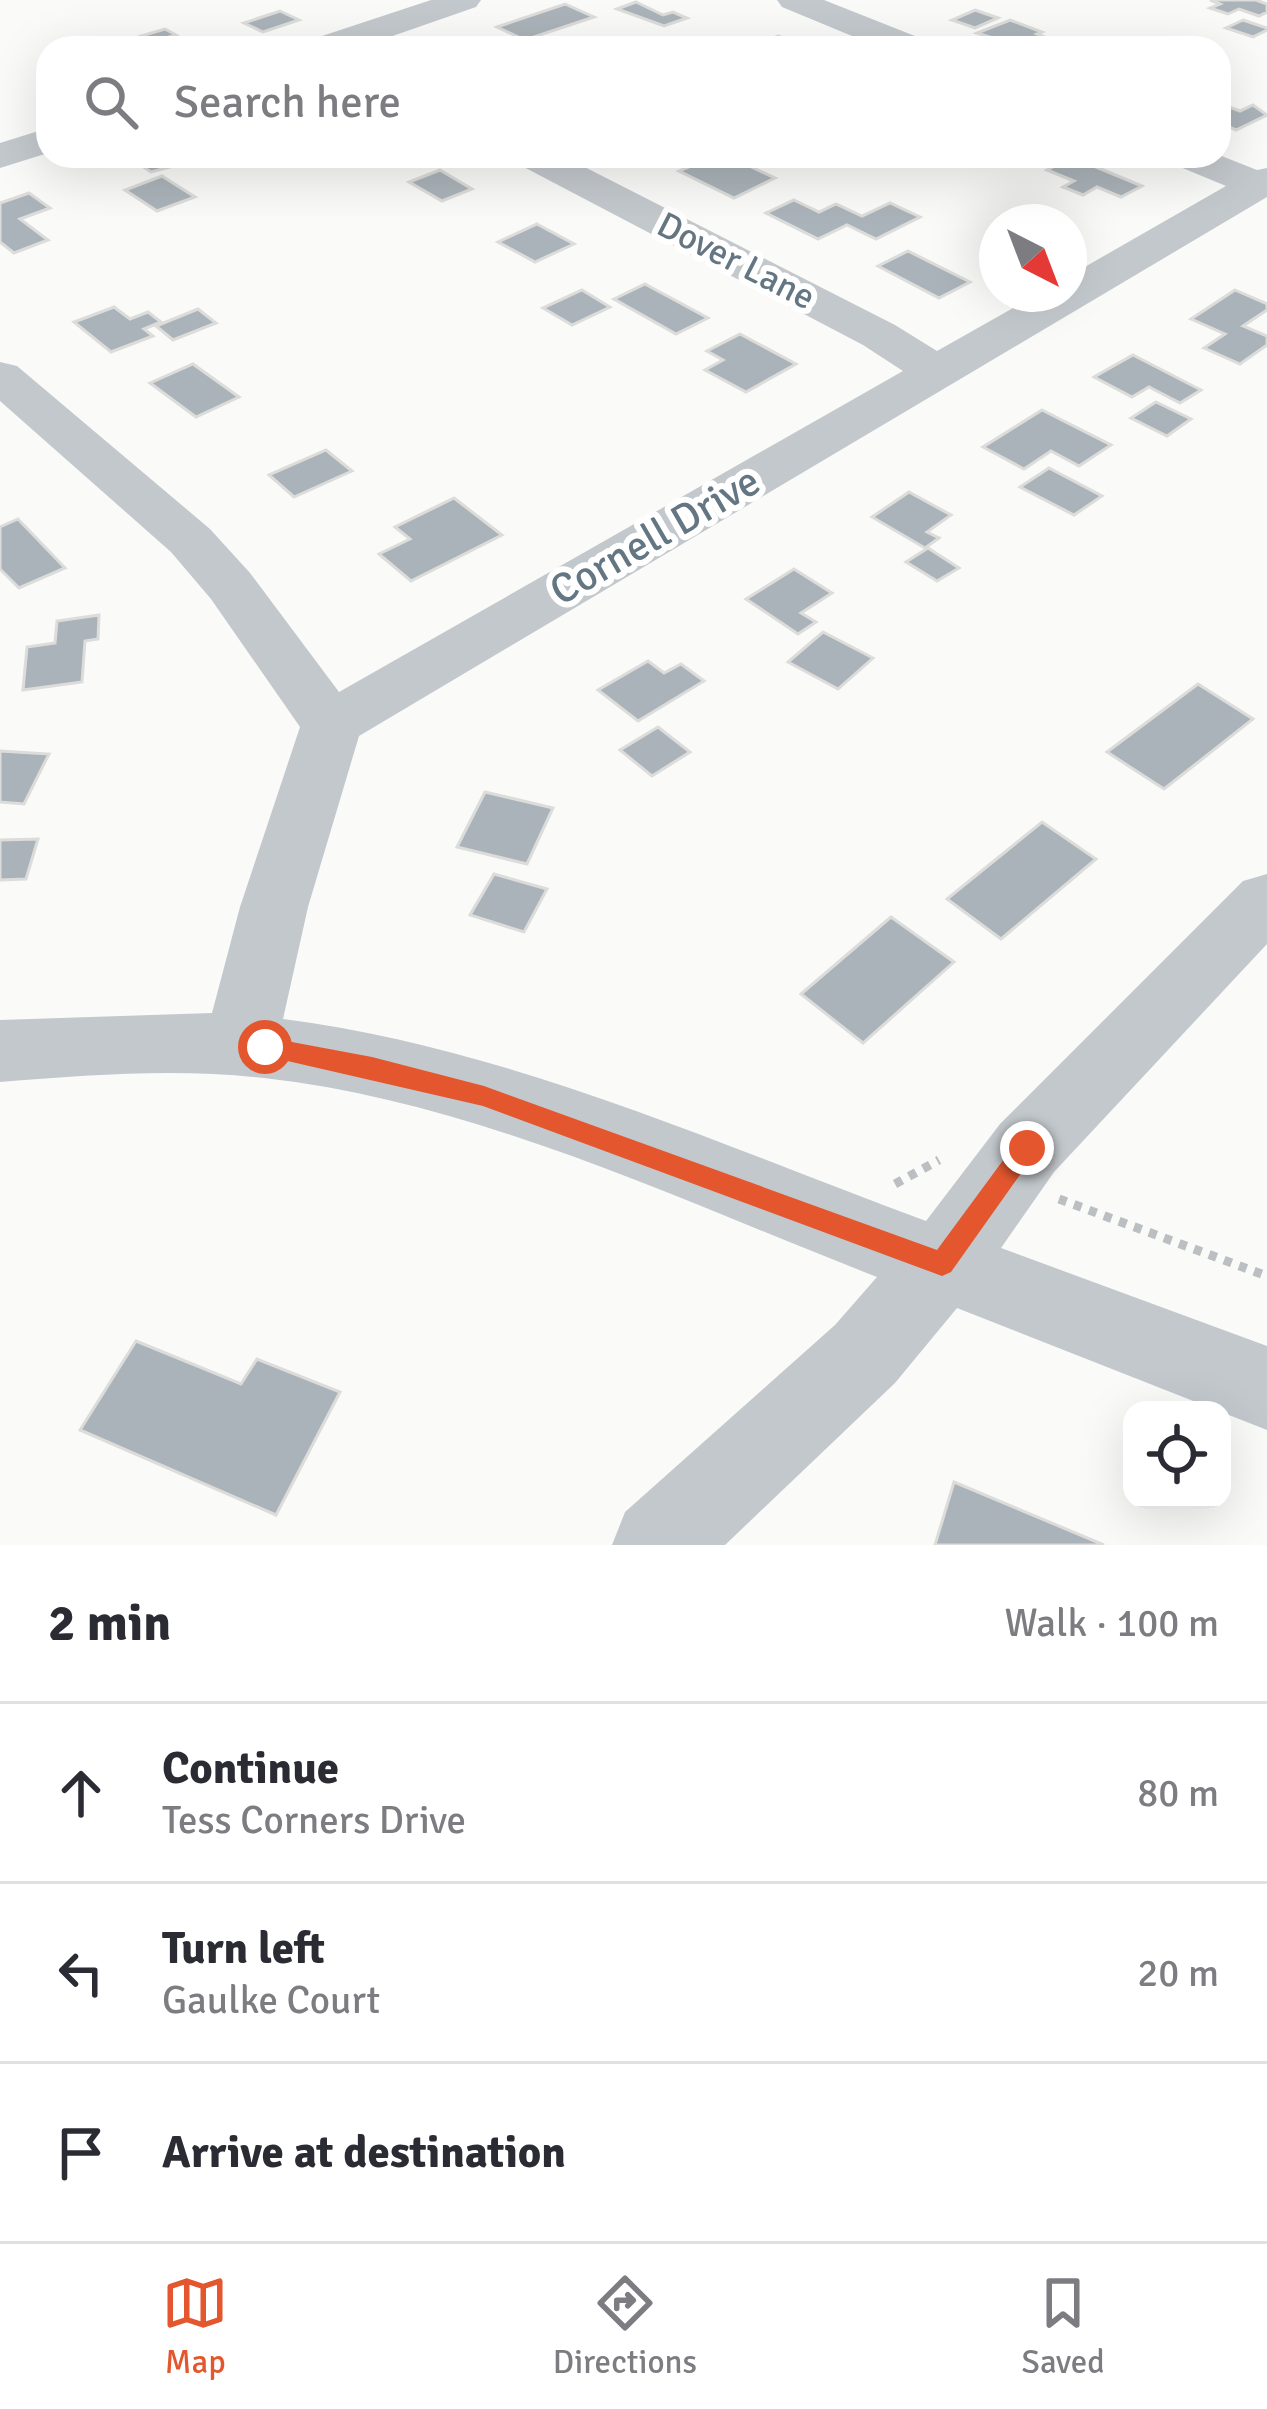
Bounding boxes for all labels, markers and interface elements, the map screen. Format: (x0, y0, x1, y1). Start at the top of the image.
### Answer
search box (36, 36, 1231, 168)
icon: search (78, 69, 144, 135)
text: Search here (174, 75, 401, 130)
street label: Dover Lane (650, 202, 822, 320)
north arrow (979, 204, 1087, 312)
street label: Cornell Drive (541, 455, 769, 617)
route start (238, 1020, 292, 1074)
route end (1000, 1121, 1054, 1175)
map controls (1123, 1401, 1231, 1509)
button: locate (1123, 1401, 1231, 1509)
text: 2 min (48, 1592, 171, 1655)
text: Walk · 100 m (1005, 1599, 1219, 1647)
text: Continue (162, 1741, 339, 1796)
icon: ahead (48, 1760, 114, 1826)
text: 80 m (1137, 1769, 1219, 1817)
text: Tess Corners Drive (162, 1796, 466, 1844)
text: Turn left (162, 1921, 325, 1976)
icon: left (48, 1940, 114, 2006)
text: 20 m (1137, 1949, 1219, 1997)
text: Gaulke Court (162, 1976, 380, 2024)
icon: arrive (48, 2120, 114, 2186)
text: Arrive at destination (162, 2125, 566, 2180)
tab: Map (162, 2270, 228, 2383)
tab: Directions (553, 2270, 697, 2383)
tab: Saved (1022, 2270, 1105, 2383)

